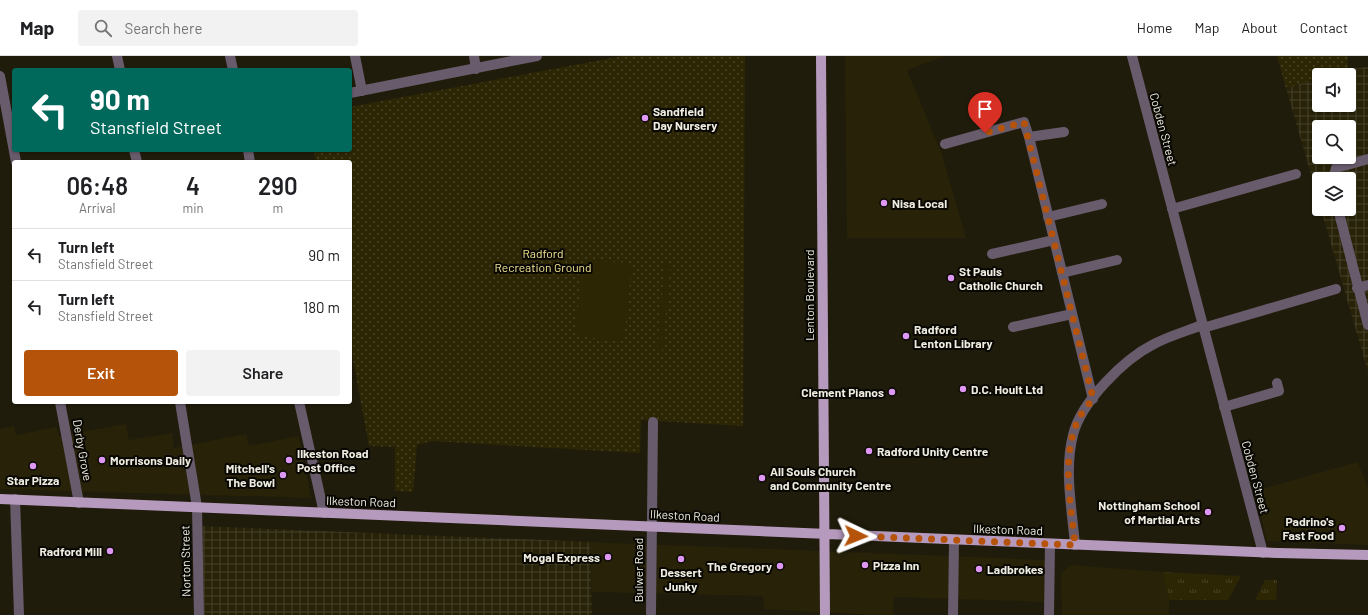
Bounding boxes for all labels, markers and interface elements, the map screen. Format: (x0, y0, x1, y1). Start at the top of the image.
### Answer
search box (78, 10, 358, 46)
text: Map (20, 16, 54, 39)
icon: search (92, 17, 114, 39)
text: Search here (124, 19, 202, 37)
text: Home (1137, 19, 1173, 36)
text: Map (1195, 19, 1219, 36)
text: About (1241, 19, 1278, 36)
text: Contact (1300, 19, 1348, 36)
map controls (1312, 68, 1356, 216)
button: sound (1312, 68, 1356, 112)
text: 90 m (90, 82, 150, 116)
icon: left (24, 84, 76, 136)
street label: Cobden Street (1148, 91, 1180, 167)
pin (968, 92, 1002, 133)
icon: arrive (974, 98, 996, 120)
place label: Sandfield Day Nursery (653, 104, 717, 132)
marker: Sandfield Day Nursery (640, 113, 650, 123)
text: Stansfield Street (90, 116, 222, 138)
button: search (1312, 120, 1356, 164)
text: 06:48 (66, 171, 128, 200)
text: 4 (186, 171, 200, 200)
text: 290 (258, 171, 298, 200)
button: layers (1312, 172, 1356, 216)
place label: Nisa Local (892, 196, 947, 210)
marker: Nisa Local (879, 198, 889, 208)
text: Arrival (79, 200, 115, 216)
text: min (183, 200, 204, 216)
text: m (272, 200, 283, 216)
text: Turn left (58, 238, 114, 256)
icon: left (24, 244, 46, 266)
text: 90 m (308, 246, 340, 264)
park label: Radford Recreation Ground (494, 246, 592, 274)
street label: Lenton Boulevard (802, 249, 816, 341)
text: Stansfield Street (58, 256, 153, 272)
place label: St Pauls Catholic Church (959, 264, 1043, 292)
marker: St Pauls Catholic Church (946, 273, 956, 283)
text: Turn left (58, 290, 114, 308)
icon: left (24, 296, 46, 318)
text: 180 m (303, 298, 340, 316)
text: Stansfield Street (58, 308, 153, 324)
place label: Radford Lenton Library (914, 322, 992, 350)
marker: Radford Lenton Library (901, 331, 911, 341)
button: Exit (24, 350, 178, 396)
button: Share (186, 350, 340, 396)
place label: D.C. Hoult Ltd (971, 382, 1043, 396)
marker: D.C. Hoult Ltd (958, 384, 968, 394)
place label: Clement Pianos (801, 385, 884, 399)
marker: Clement Pianos (887, 387, 897, 397)
street label: Derby Grove (71, 418, 95, 482)
street label: Cobden Street (1240, 439, 1272, 515)
place label: Radford Unity Centre (877, 444, 989, 458)
place label: Ilkeston Road Post Office (297, 446, 369, 474)
marker: Radford Unity Centre (864, 446, 874, 456)
place label: Morrisons Daily (110, 453, 191, 467)
marker: Morrisons Daily (97, 455, 107, 465)
marker: Ilkeston Road Post Office (284, 455, 294, 465)
marker: Star Pizza (28, 461, 38, 471)
place label: Mitchell's The Bowl (226, 461, 275, 489)
place label: All Souls Church and Community Centre (770, 464, 892, 492)
marker: Mitchell's The Bowl (278, 470, 288, 480)
place label: Star Pizza (7, 473, 59, 487)
marker: All Souls Church and Community Centre (757, 473, 767, 483)
street label: Ilkeston Road (326, 493, 396, 509)
place label: Nottingham School of Martial Arts (1098, 498, 1200, 526)
street label: Ilkeston Road (650, 506, 720, 524)
marker: Nottingham School of Martial Arts (1203, 507, 1213, 517)
place label: Padrino's Fast Food (1282, 514, 1334, 542)
position arrow (835, 515, 877, 557)
street label: Ilkeston Road (973, 521, 1043, 537)
marker: Padrino's Fast Food (1337, 523, 1347, 533)
street label: Norton Street (177, 525, 193, 597)
street label: Bulwer Road (631, 538, 645, 602)
place label: Radford Mill (39, 544, 102, 558)
marker: Radford Mill (105, 546, 115, 556)
place label: Mogal Express (523, 550, 600, 564)
marker: Mogal Express (603, 552, 613, 562)
marker: Dessert Junky (676, 554, 686, 564)
place label: Pizza Inn (873, 558, 919, 572)
place label: The Gregory (707, 559, 772, 573)
marker: Pizza Inn (860, 560, 870, 570)
marker: The Gregory (775, 561, 785, 571)
place label: Ladbrokes (987, 562, 1043, 576)
marker: Ladbrokes (974, 564, 984, 574)
place label: Dessert Junky (660, 565, 702, 593)

